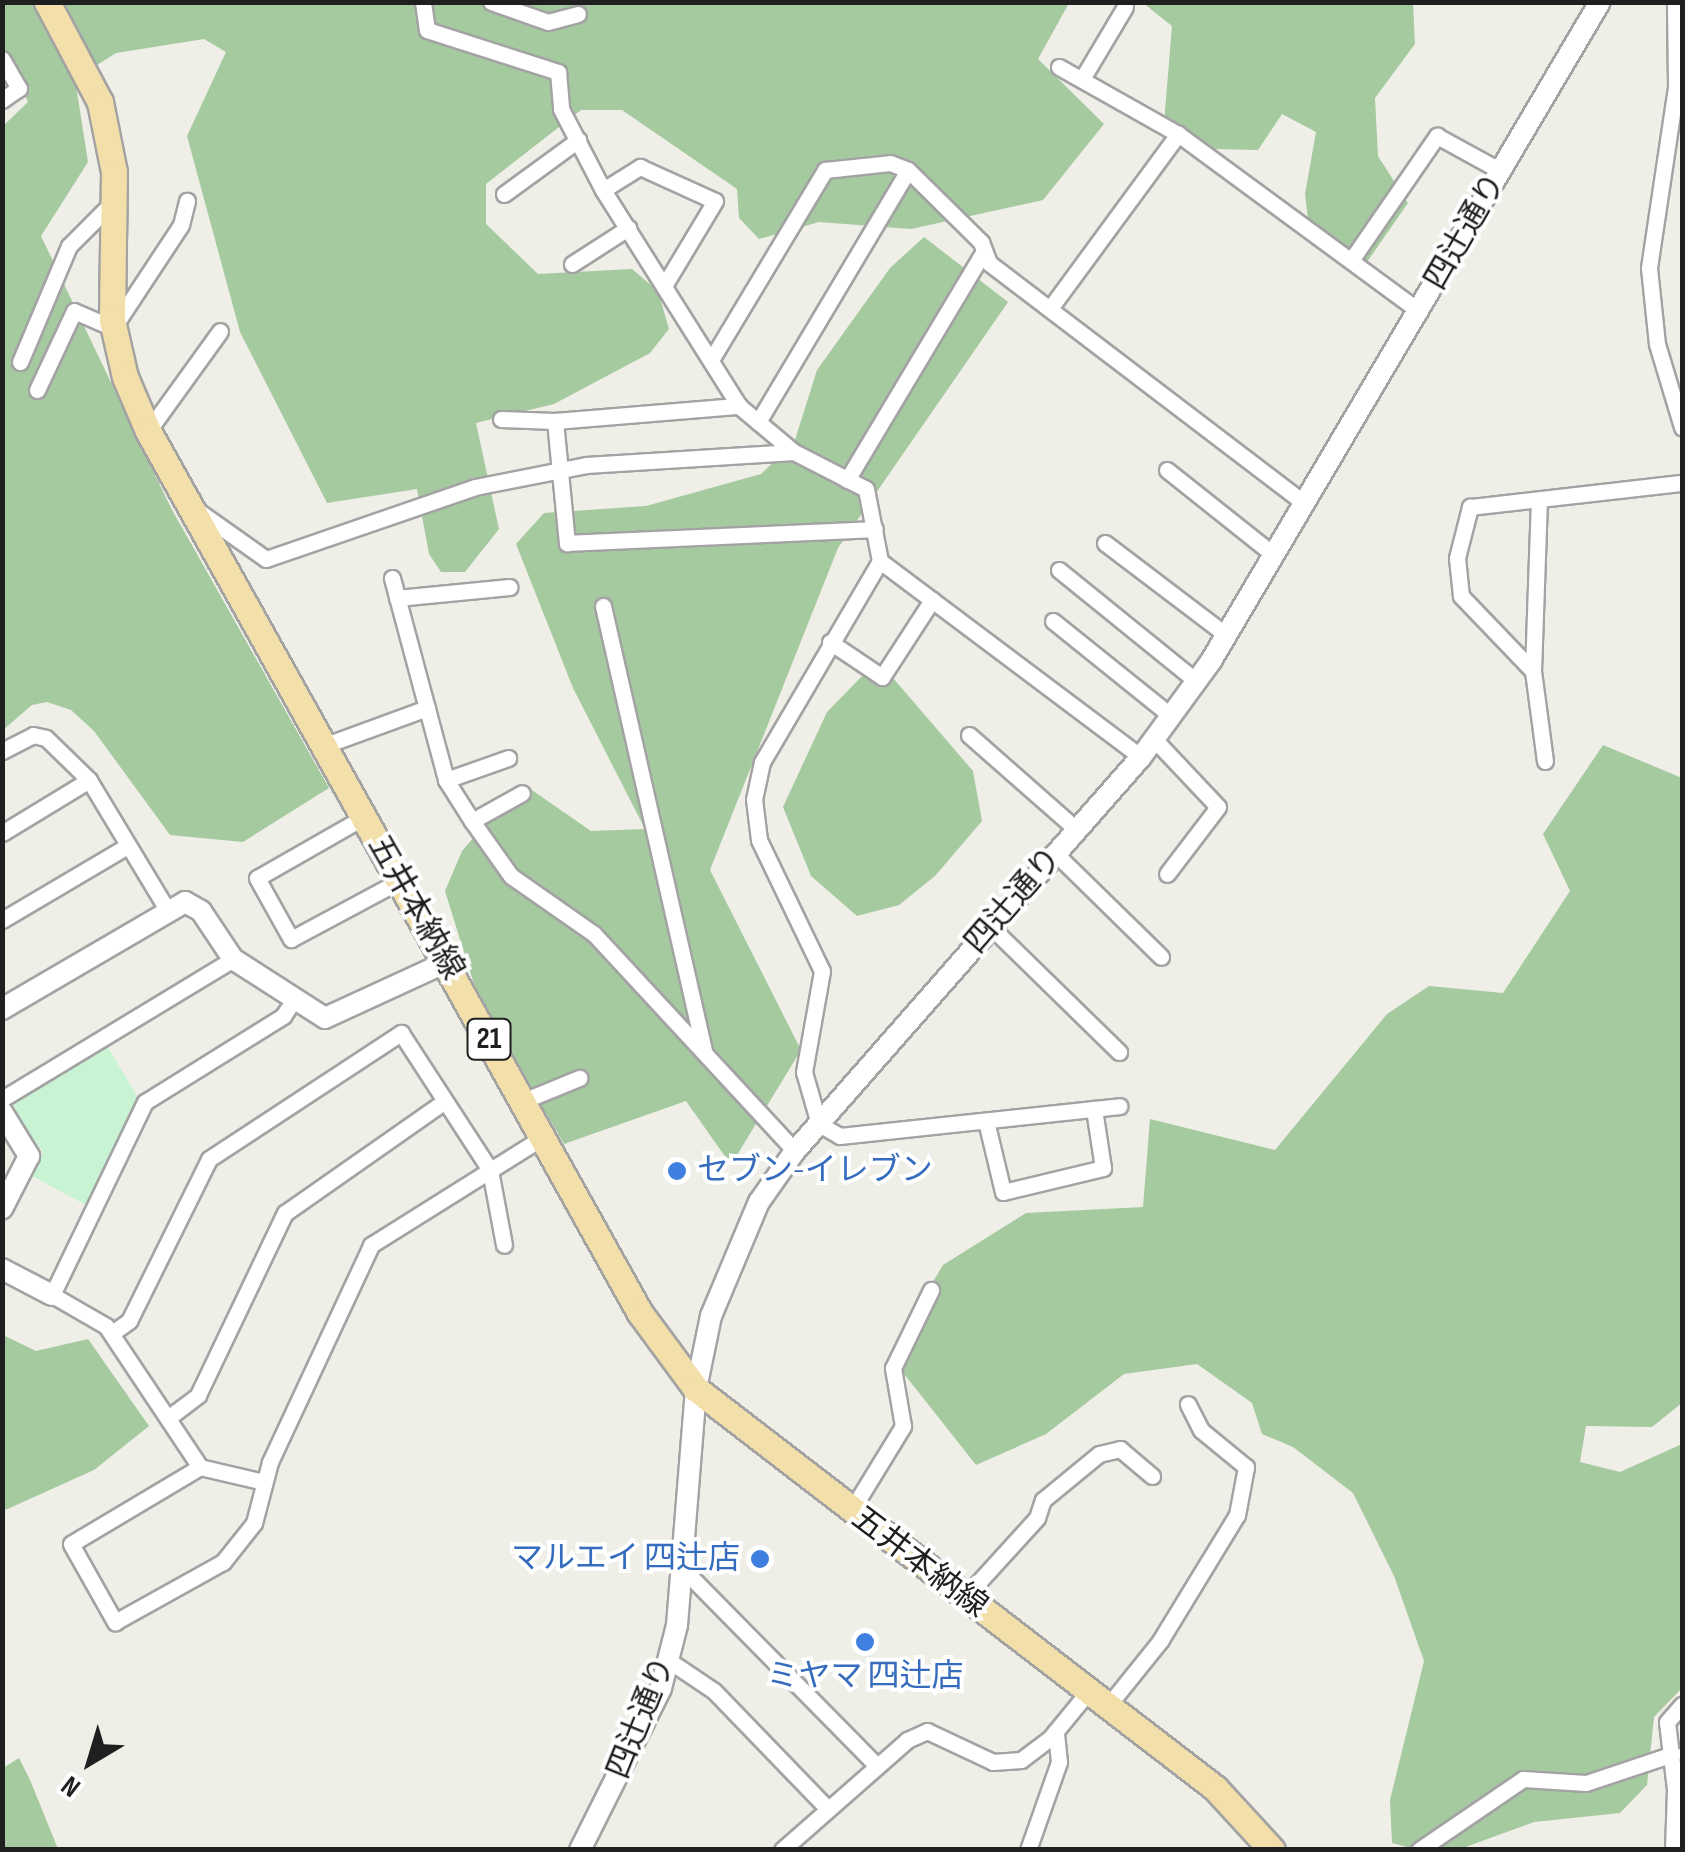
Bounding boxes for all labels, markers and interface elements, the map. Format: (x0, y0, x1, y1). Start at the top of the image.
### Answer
street label: 四辻通り (1417, 167, 1515, 297)
street label: 五井本納線 (358, 829, 472, 987)
street label: 四辻通り (958, 840, 1070, 962)
road number: 21 (466, 1014, 512, 1064)
place label: セブン-イレブン (697, 1152, 933, 1190)
marker: セブン-イレブン (666, 1160, 688, 1182)
street label: 五井本納線 (844, 1500, 994, 1626)
place label: マルエイ 四辻店 (511, 1540, 740, 1578)
marker: マルエイ 四辻店 (749, 1548, 771, 1570)
marker: ミヤマ 四辻店 (854, 1631, 876, 1653)
street label: 四辻通り (600, 1651, 684, 1785)
place label: ミヤマ 四辻店 (766, 1658, 964, 1696)
north arrow (40, 1712, 140, 1812)
text: N (55, 1768, 87, 1804)

